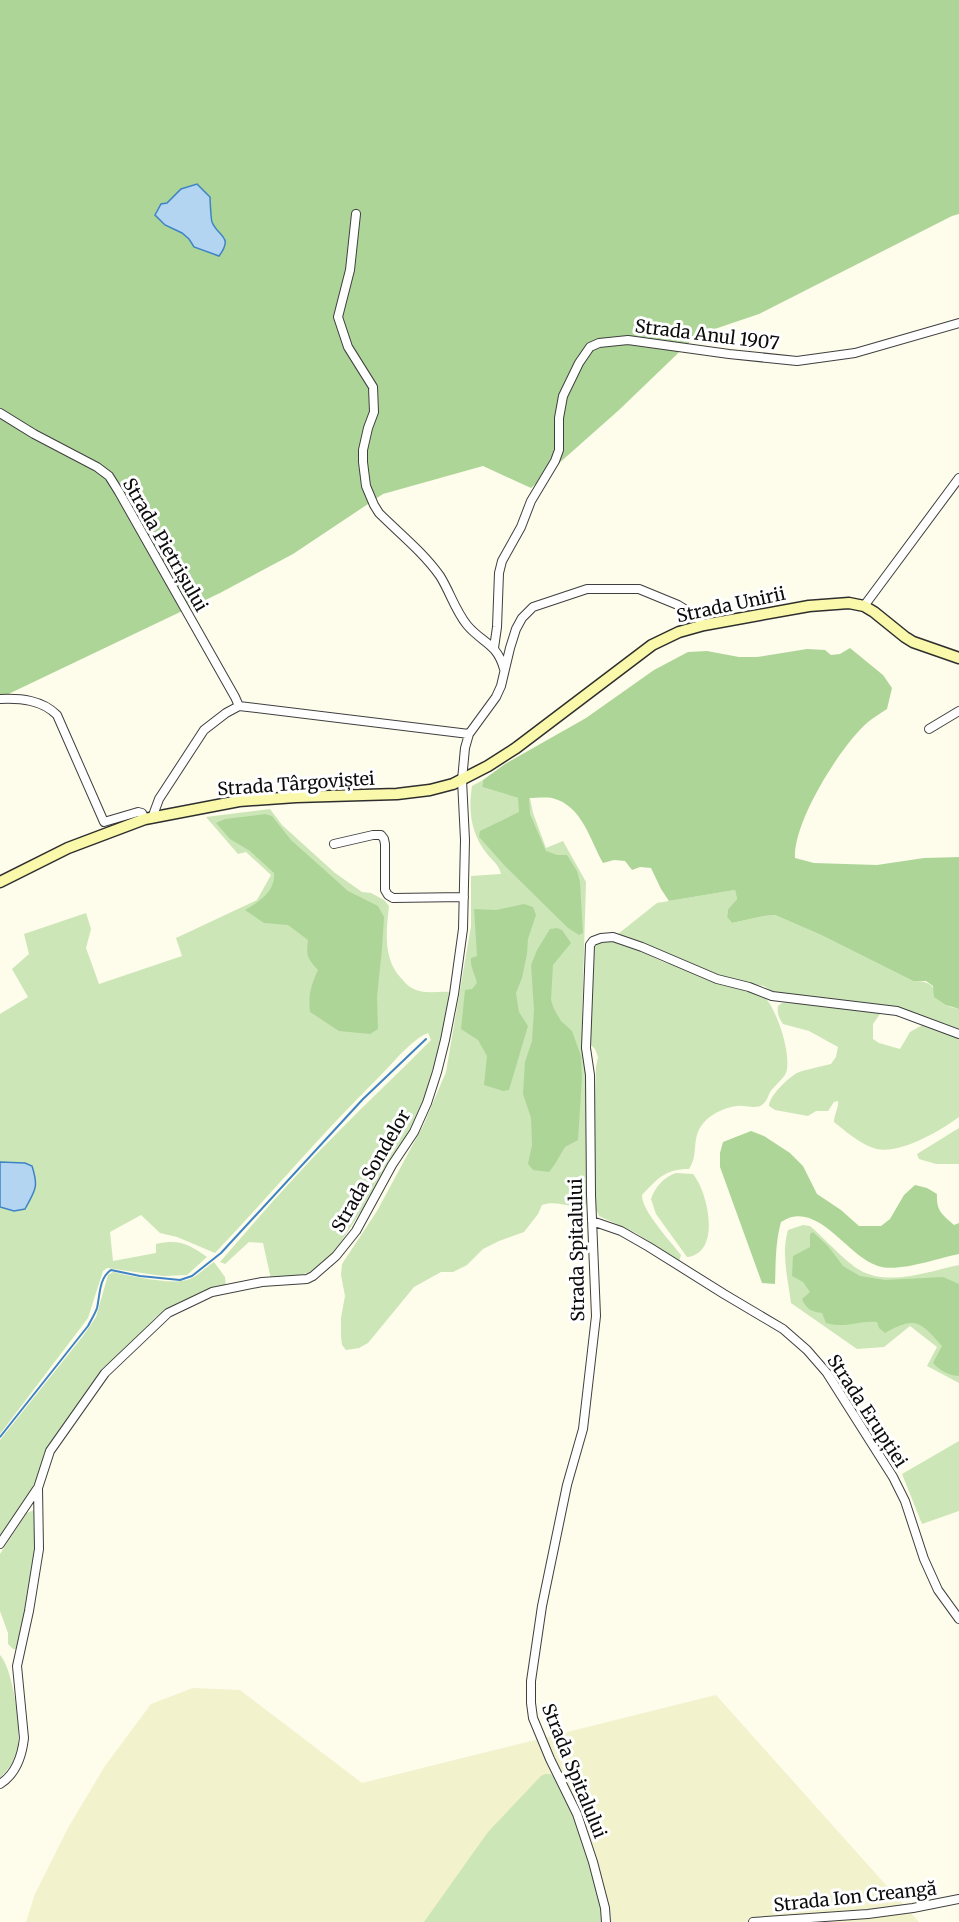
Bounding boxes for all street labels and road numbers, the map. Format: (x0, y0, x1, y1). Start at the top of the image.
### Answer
street label: Strada Anul 1907 (634, 314, 781, 355)
street label: Strada Pietrișului (118, 474, 213, 616)
street label: Strada Unirii (674, 582, 788, 627)
street label: Strada Târgoviștei (216, 767, 376, 800)
street label: Strada Sondelor (326, 1105, 415, 1236)
street label: Strada Spitalului (564, 1178, 589, 1322)
street label: Strada Erupției (822, 1350, 913, 1472)
street label: Strada Spitalului (537, 1700, 612, 1842)
street label: Strada Ion Creangă (772, 1876, 938, 1916)

